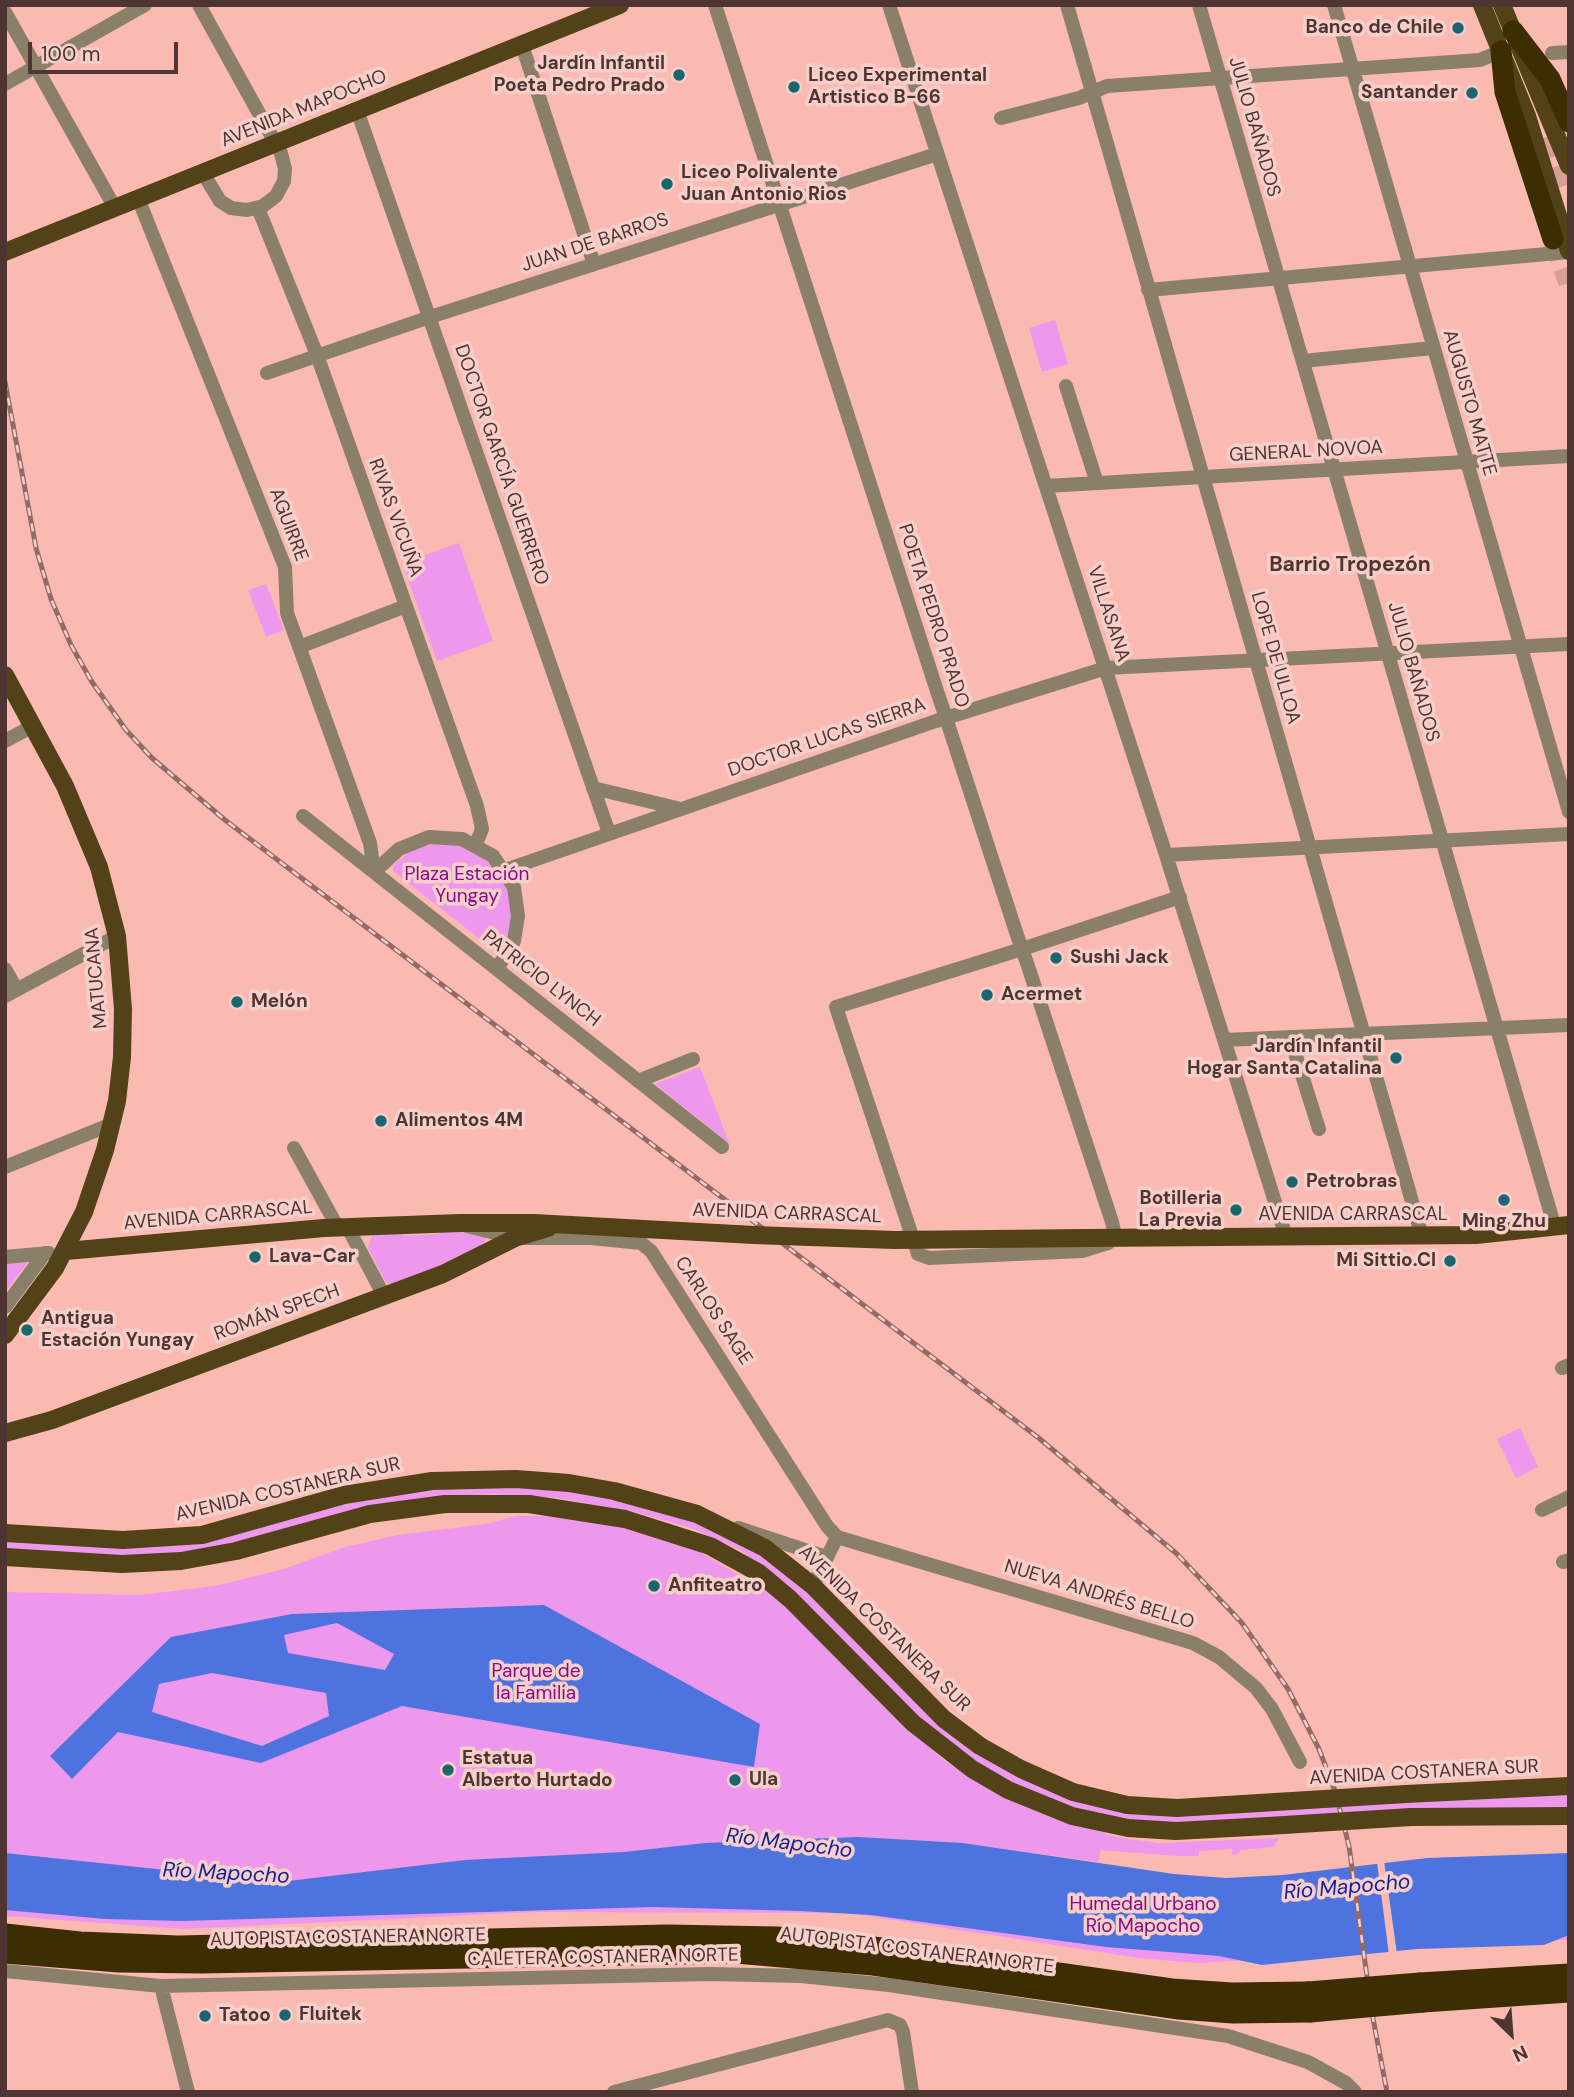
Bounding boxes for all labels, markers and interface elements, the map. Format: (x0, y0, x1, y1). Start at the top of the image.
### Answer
place label: Banco de Chile (1306, 17, 1444, 39)
marker: Banco de Chile (1450, 20, 1466, 36)
scale bar (32, 28, 182, 72)
text: 100 m (41, 40, 101, 68)
place label: Jardín Infantil Poeta Pedro Prado (494, 53, 665, 97)
street label: JULIO BAÑADOS (1223, 54, 1285, 200)
street label: AVENIDA MAPOCHO (218, 65, 390, 153)
place label: Liceo Experimental Artistico B-66 (808, 65, 987, 109)
marker: Jardín Infantil Poeta Pedro Prado (671, 67, 687, 83)
marker: Liceo Experimental Artistico B-66 (786, 79, 802, 95)
place label: Santander (1361, 82, 1458, 104)
marker: Santander (1464, 85, 1480, 101)
place label: Liceo Polivalente Juan Antonio Rios (681, 162, 847, 206)
marker: Liceo Polivalente Juan Antonio Rios (659, 176, 675, 192)
street label: JUAN DE BARROS (519, 208, 671, 278)
street label: AUGUSTO MATTE (1437, 327, 1501, 479)
street label: DOCTOR GARCÍA GUERRERO (449, 342, 553, 588)
street label: GENERAL NOVOA (1229, 437, 1383, 467)
street label: RIVAS VICUÑA (363, 456, 427, 580)
street label: AGUIRRE (264, 485, 312, 565)
street label: POETA PEDRO PRADO (893, 521, 973, 711)
district label: Barrio Tropezón (1269, 552, 1431, 578)
street label: VILLASANA (1082, 563, 1134, 665)
street label: LOPE DE ULLOA (1245, 589, 1305, 727)
street label: JULIO BAÑADOS (1382, 599, 1444, 745)
street label: DOCTOR LUCAS SIERRA (725, 693, 929, 783)
park label: Plaza Estación Yungay (405, 864, 529, 908)
street label: MATUCANA (81, 926, 113, 1030)
street label: PATRICIO LYNCH (477, 926, 605, 1032)
place label: Sushi Jack (1070, 947, 1169, 969)
marker: Sushi Jack (1048, 950, 1064, 966)
place label: Acermet (1001, 984, 1082, 1006)
marker: Acermet (979, 987, 995, 1003)
place label: Melón (251, 991, 308, 1013)
marker: Melón (229, 994, 245, 1010)
place label: Jardín Infantil Hogar Santa Catalina (1187, 1036, 1382, 1080)
marker: Jardín Infantil Hogar Santa Catalina (1388, 1050, 1404, 1066)
place label: Alimentos 4M (395, 1110, 523, 1132)
marker: Alimentos 4M (373, 1113, 389, 1129)
place label: Petrobras (1306, 1171, 1397, 1193)
marker: Petrobras (1284, 1174, 1300, 1190)
place label: Botilleria La Previa (1138, 1188, 1222, 1232)
marker: Ming Zhu (1496, 1192, 1512, 1208)
street label: AVENIDA CARRASCAL (123, 1196, 313, 1236)
street label: AVENIDA CARRASCAL (692, 1199, 882, 1229)
marker: Botilleria La Previa (1228, 1202, 1244, 1218)
street label: AVENIDA CARRASCAL (1258, 1204, 1448, 1226)
place label: Ming Zhu (1462, 1211, 1546, 1233)
place label: Lava-Car (269, 1246, 356, 1268)
marker: Lava-Car (247, 1249, 263, 1265)
place label: Mi Sittio.Cl (1336, 1250, 1436, 1272)
street label: CARLOS SAGE (669, 1252, 757, 1370)
marker: Mi Sittio.Cl (1442, 1253, 1458, 1269)
street label: ROMÁN SPECH (211, 1280, 343, 1346)
place label: Antigua Estación Yungay (41, 1308, 194, 1352)
marker: Antigua Estación Yungay (19, 1322, 35, 1338)
street label: AVENIDA COSTANERA SUR (173, 1453, 403, 1527)
street label: AVENIDA COSTANERA SUR (793, 1541, 975, 1717)
street label: NUEVA ANDRÉS BELLO (1001, 1555, 1197, 1635)
place label: Anfiteatro (668, 1575, 763, 1597)
marker: Anfiteatro (646, 1578, 662, 1594)
park label: Parque de la Familia (492, 1661, 580, 1705)
place label: Estatua Alberto Hurtado (462, 1748, 613, 1792)
street label: AVENIDA COSTANERA SUR (1309, 1756, 1539, 1790)
marker: Estatua Alberto Hurtado (440, 1762, 456, 1778)
place label: Ula (749, 1769, 778, 1791)
marker: Ula (727, 1772, 743, 1788)
water label: Río Mapocho (724, 1824, 854, 1864)
water label: Río Mapocho (162, 1858, 290, 1890)
water label: Río Mapocho (1283, 1870, 1411, 1906)
park label: Humedal Urbano Río Mapocho (1070, 1894, 1216, 1938)
street label: AUTOPISTA COSTANERA NORTE (778, 1923, 1056, 1979)
street label: AUTOPISTA COSTANERA NORTE (210, 1924, 486, 1952)
street label: CALETERA COSTANERA NORTE (467, 1944, 739, 1972)
north arrow (1476, 1999, 1546, 2069)
place label: Fluitek (299, 2004, 362, 2026)
place label: Tatoo (219, 2005, 271, 2027)
marker: Fluitek (277, 2007, 293, 2023)
marker: Tatoo (197, 2008, 213, 2024)
text: N (1509, 2039, 1532, 2068)

